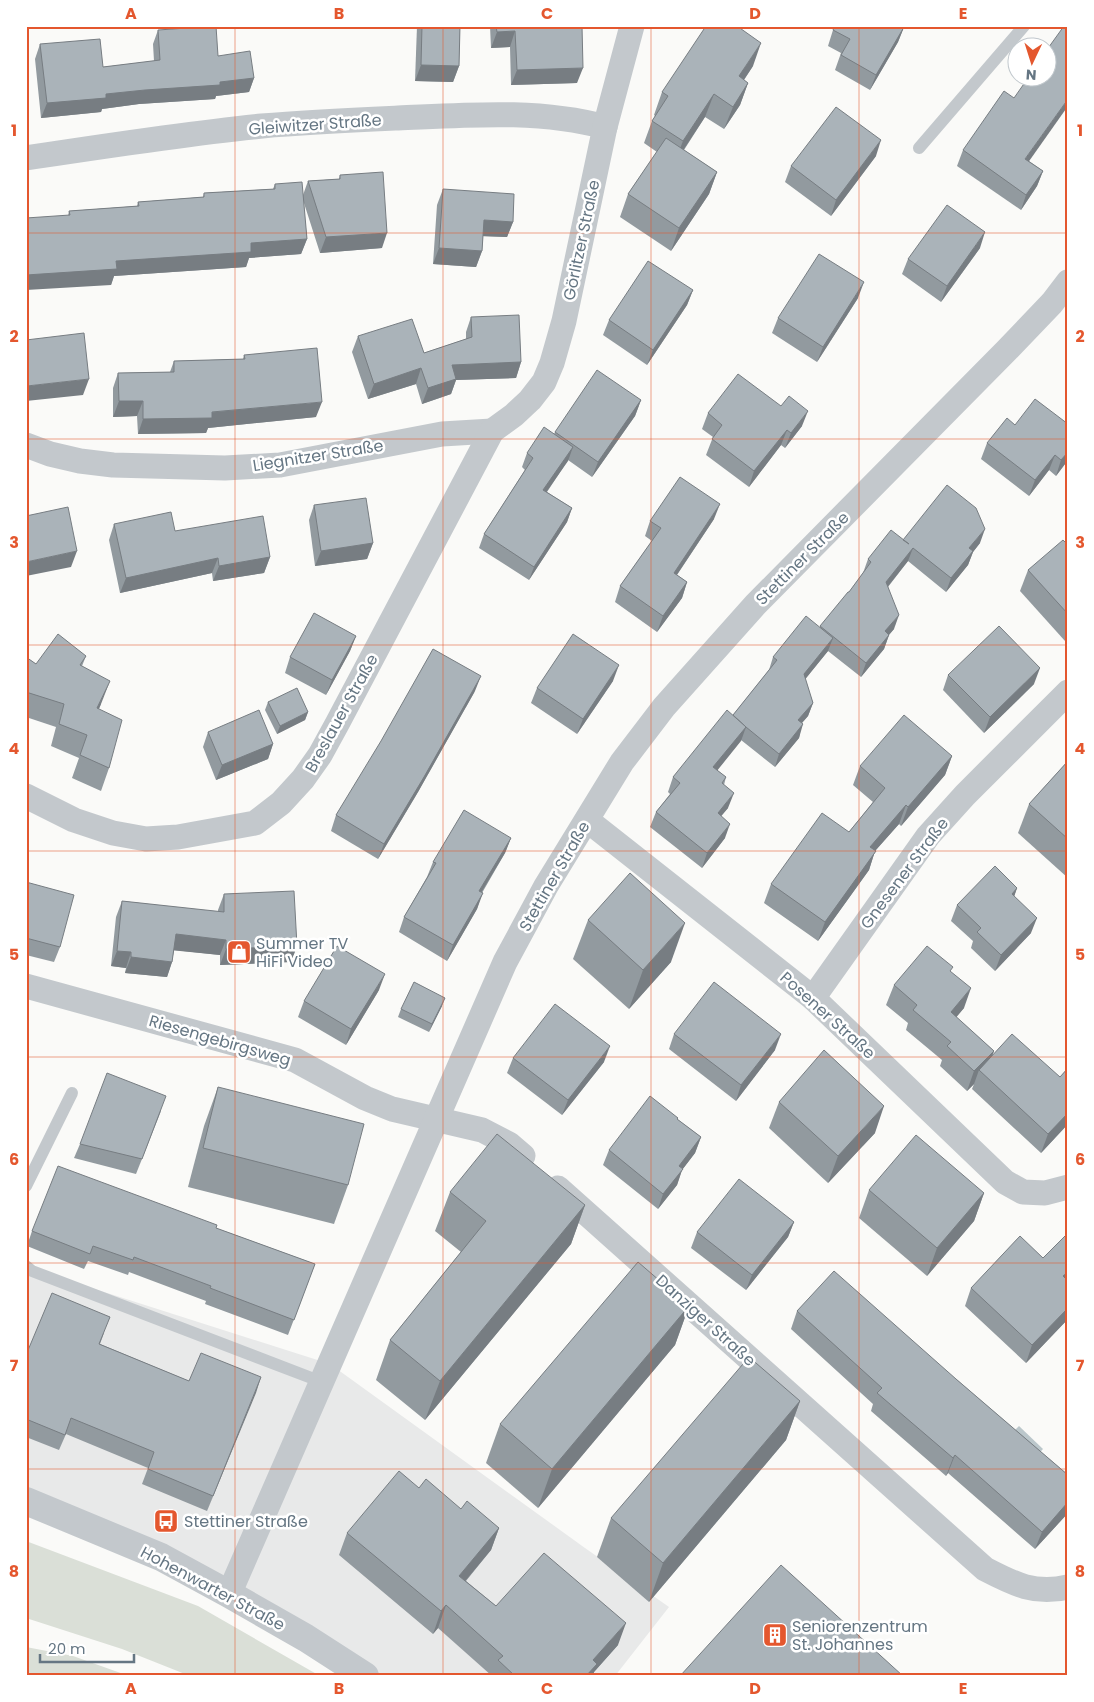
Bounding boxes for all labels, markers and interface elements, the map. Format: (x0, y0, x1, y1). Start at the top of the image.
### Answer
text: A (125, 2, 137, 25)
text: B (334, 2, 344, 25)
text: C (541, 2, 553, 25)
text: D (749, 2, 761, 25)
text: E (959, 2, 967, 25)
north arrow (1006, 38, 1056, 88)
text: N (1025, 65, 1037, 85)
street label: Gleiwitzer Straße (248, 108, 382, 141)
text: 1 (11, 119, 17, 142)
text: 1 (1077, 119, 1083, 142)
street label: Görlitzer Straße (557, 178, 606, 302)
text: 2 (9, 325, 19, 348)
text: 2 (1075, 325, 1085, 348)
street label: Liegnitzer Straße (251, 434, 385, 477)
street label: Stettiner Straße (750, 506, 854, 610)
text: 3 (9, 531, 19, 554)
text: 3 (1075, 531, 1085, 554)
street label: Breslauer Straße (299, 650, 384, 777)
text: 4 (9, 737, 20, 760)
text: 4 (1075, 737, 1086, 760)
street label: Gnesener Straße (855, 813, 954, 934)
street label: Stettiner Straße (513, 817, 595, 936)
place label: Summer TV HiFi Video (256, 932, 348, 973)
shop icon: Summer TV HiFi Video (226, 939, 252, 965)
text: 5 (9, 943, 19, 966)
text: 5 (1075, 943, 1085, 966)
street label: Posener Straße (775, 966, 880, 1064)
street label: Riesengebirgsweg (146, 1009, 293, 1072)
text: 6 (9, 1148, 19, 1171)
text: 6 (1075, 1148, 1085, 1171)
street label: Danziger Straße (651, 1269, 761, 1372)
text: 7 (10, 1354, 19, 1377)
text: 7 (1076, 1354, 1085, 1377)
bus stop icon: Stettiner Straße (153, 1508, 179, 1534)
place label: Stettiner Straße (184, 1510, 308, 1533)
street label: Hohenwarter Straße (137, 1541, 289, 1636)
text: 8 (9, 1560, 19, 1583)
text: 8 (1075, 1560, 1085, 1583)
place label: Seniorenzentrum St. Johannes (792, 1615, 928, 1656)
building icon: Seniorenzentrum St. Johannes (762, 1622, 788, 1648)
scale bar (40, 1632, 134, 1664)
text: 20 m (48, 1638, 86, 1659)
text: A (125, 1677, 137, 1700)
text: B (334, 1677, 344, 1700)
text: C (541, 1677, 553, 1700)
text: D (749, 1677, 761, 1700)
text: E (959, 1677, 967, 1700)

